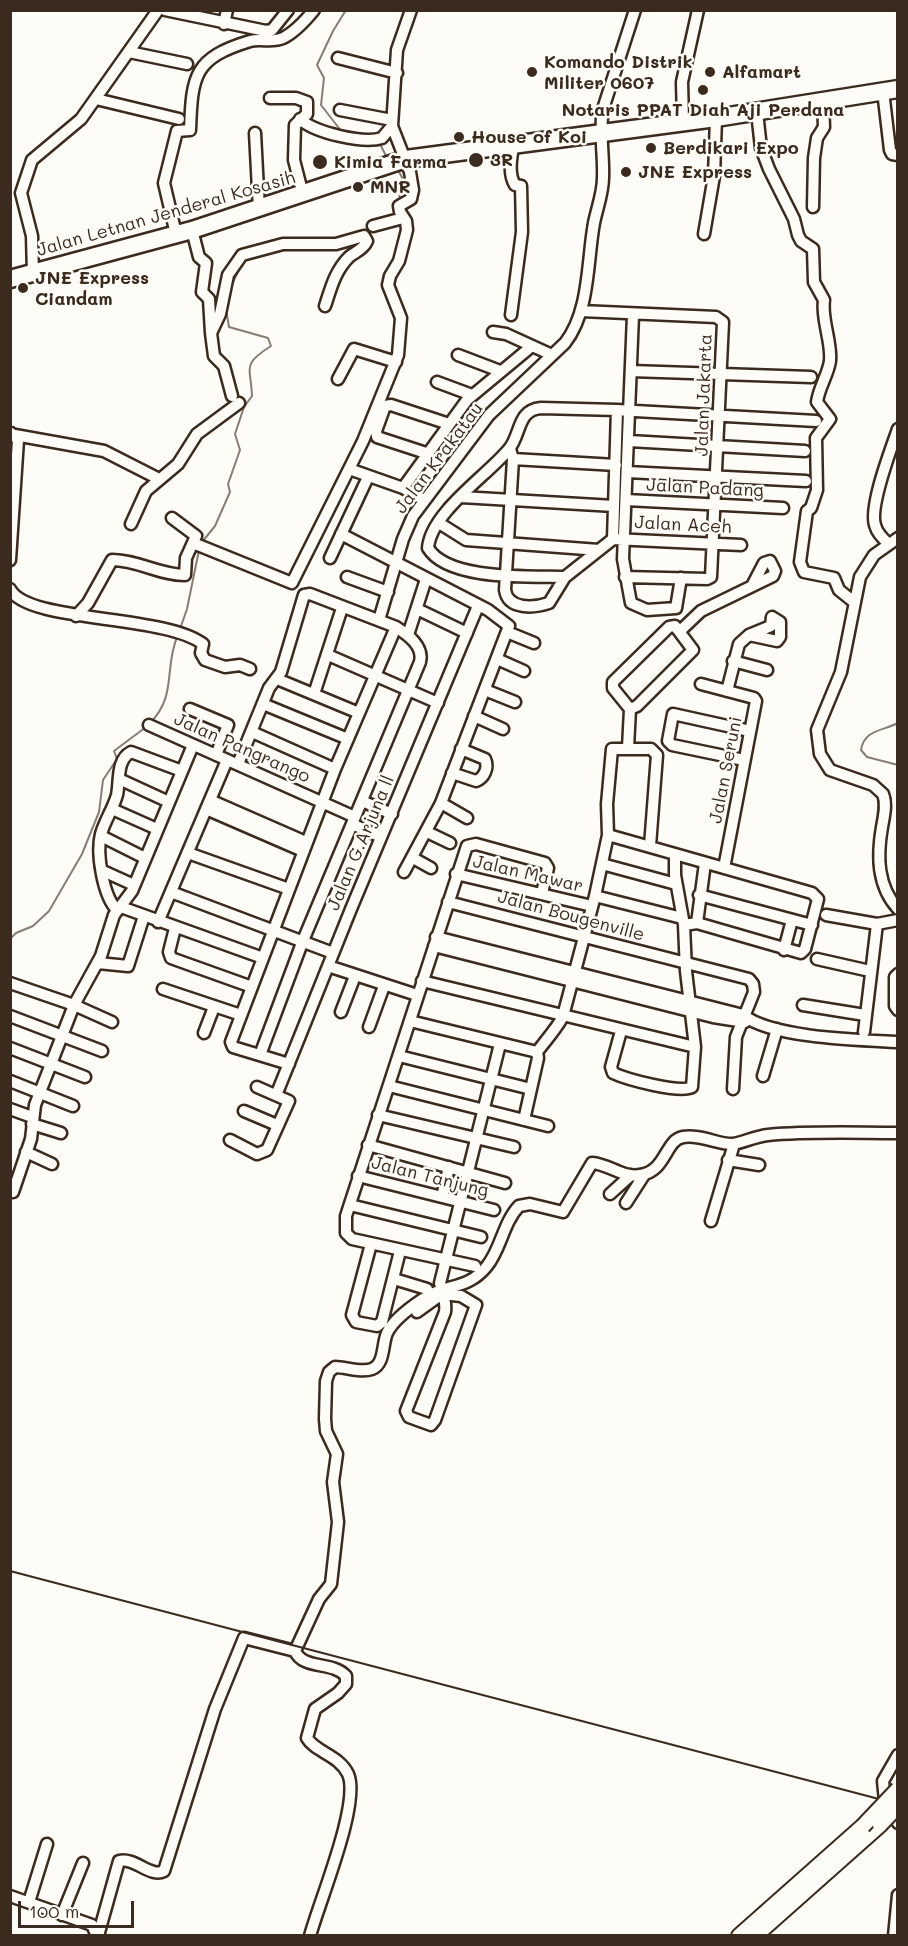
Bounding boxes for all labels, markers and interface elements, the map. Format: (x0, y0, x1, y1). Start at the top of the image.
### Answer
place label: Komando Distrik Militer 0607 (544, 51, 692, 94)
place label: Alfamart (722, 61, 801, 83)
marker: Komando Distrik Militer 0607 (525, 65, 539, 79)
marker: Alfamart (703, 65, 717, 79)
marker: Notaris PPAT Diah Aji Perdana (696, 83, 710, 97)
place label: Notaris PPAT Diah Aji Perdana (562, 99, 844, 121)
place label: House of Koi (471, 126, 587, 148)
marker: House of Koi (452, 130, 466, 144)
place label: Berdikari Expo (663, 137, 799, 159)
marker: Berdikari Expo (644, 141, 658, 155)
place label: 3R (490, 149, 513, 171)
place label: Kimia Farma (334, 151, 447, 173)
marker: 3R (467, 151, 485, 169)
marker: Kimia Farma (311, 153, 329, 171)
place label: JNE Express (638, 161, 752, 183)
marker: JNE Express (619, 165, 633, 179)
street label: Jalan Letnan Jenderal Kosasih (34, 167, 298, 261)
place label: MNR (370, 176, 411, 198)
marker: MNR (351, 180, 365, 194)
place label: JNE Express Ciandam (35, 267, 149, 310)
marker: JNE Express Ciandam (16, 281, 30, 295)
street label: Jalan Jakarta (691, 333, 717, 457)
street label: Jalan Krakatau (390, 398, 488, 518)
street label: Jalan Padang (646, 474, 764, 502)
street label: Jalan Aceh (634, 512, 732, 538)
street label: Jalan Pangrango (171, 708, 313, 788)
street label: Jalan Seruni (705, 715, 747, 825)
street label: Jalan G.Arjuna ll (323, 772, 399, 914)
street label: Jalan Mawar (471, 851, 585, 897)
street label: Jalan Bougenville (495, 886, 647, 946)
street label: Jalan Tanjung (369, 1152, 491, 1202)
scale bar (21, 1889, 136, 1927)
text: 100 m (29, 1899, 79, 1923)

